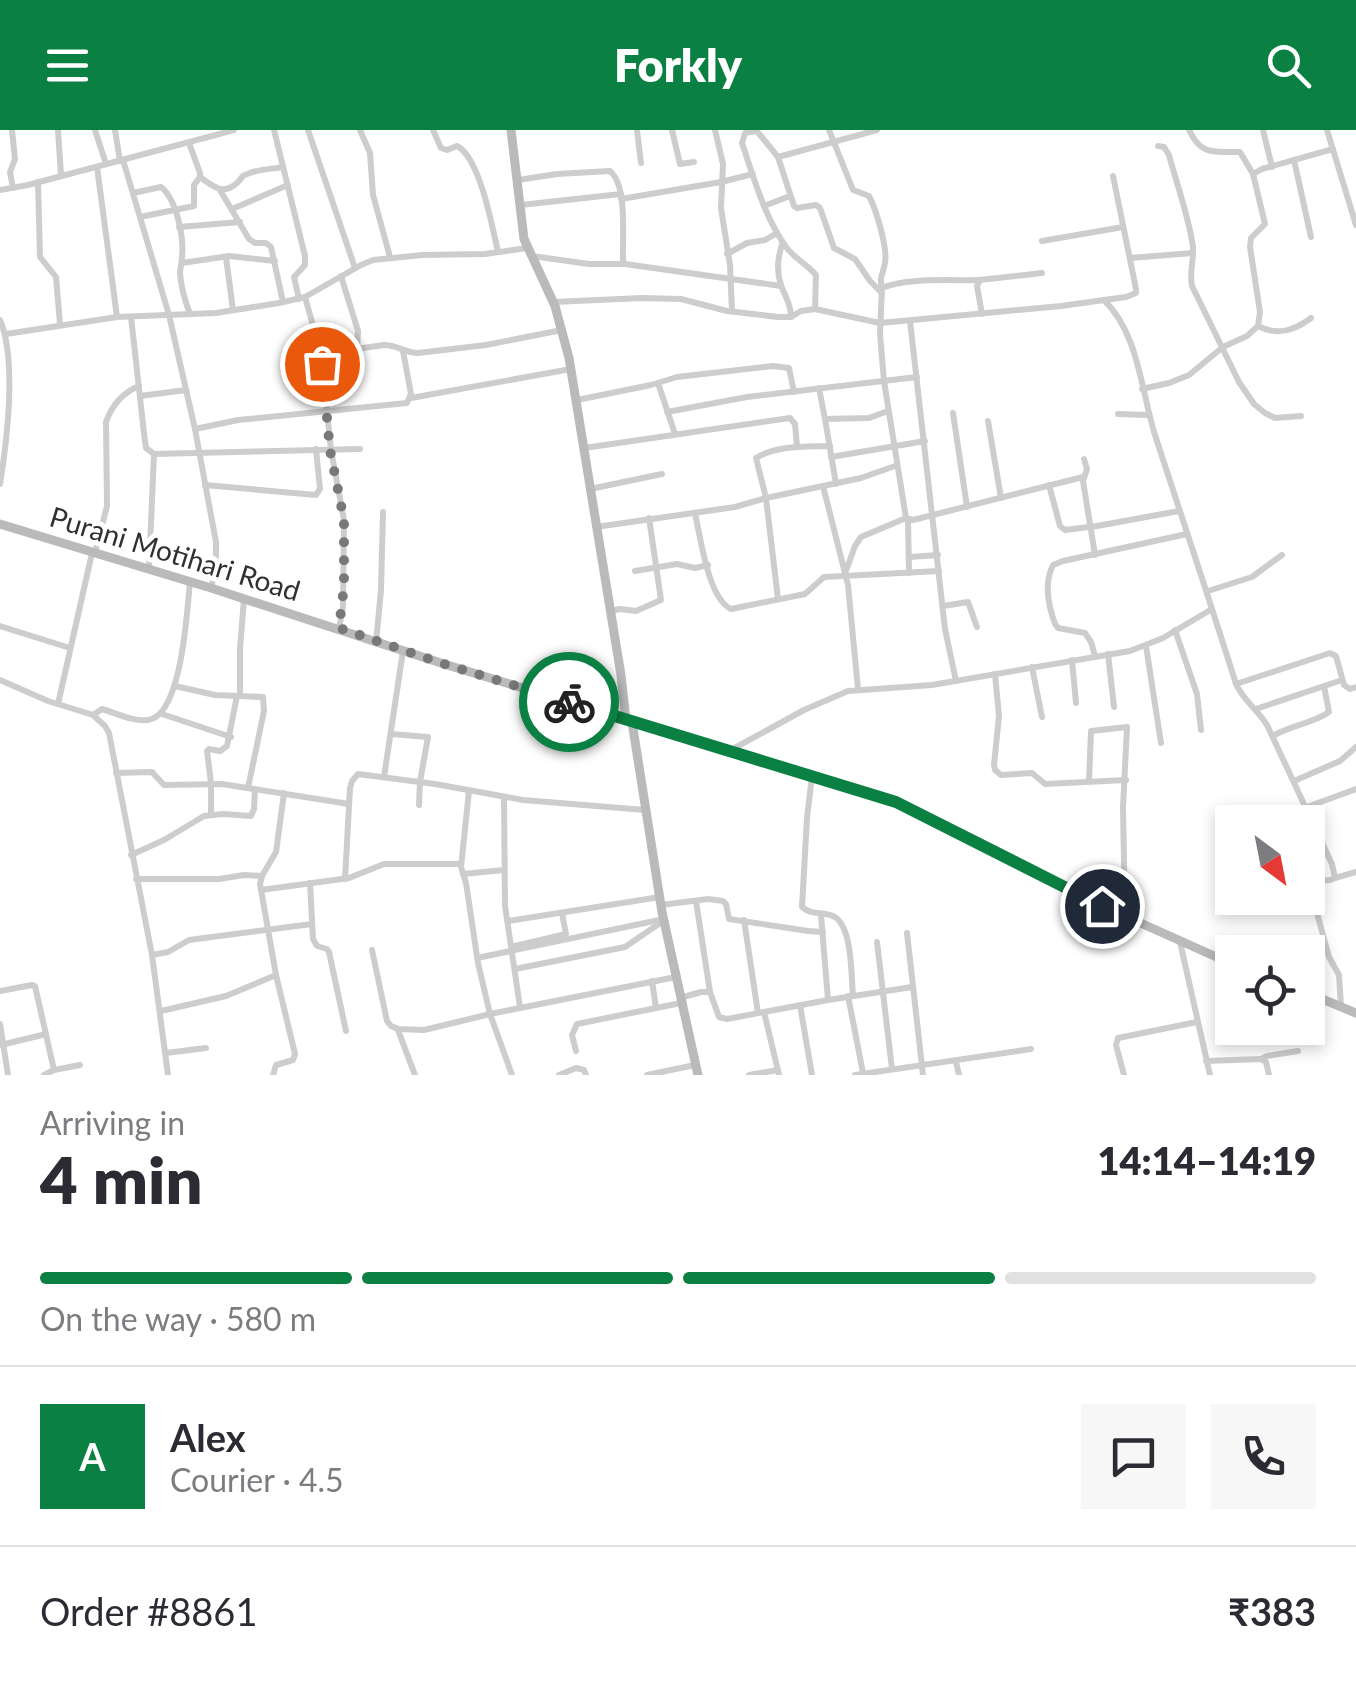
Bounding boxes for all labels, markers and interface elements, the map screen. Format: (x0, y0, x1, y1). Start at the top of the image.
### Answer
icon: menu (40, 38, 95, 93)
text: Forkly (614, 38, 742, 92)
icon: search (1261, 38, 1316, 93)
pin (280, 322, 365, 407)
icon: bag (295, 337, 350, 392)
street label: Purani Motihari Road (46, 499, 305, 607)
courier (519, 652, 619, 752)
icon: bike (542, 675, 597, 730)
north arrow (1215, 805, 1325, 915)
map controls (1215, 805, 1325, 1045)
pin (1060, 864, 1145, 949)
icon: home (1075, 879, 1130, 934)
button: locate (1215, 935, 1325, 1045)
text: Arriving in (40, 1103, 185, 1142)
text: 14:14–14:19 (1097, 1137, 1316, 1183)
text: 4 min (40, 1140, 202, 1218)
text: On the way · 580 m (40, 1299, 316, 1338)
button: chat (1081, 1404, 1186, 1509)
button: phone (1211, 1404, 1316, 1509)
text: Alex (170, 1414, 246, 1460)
text: A (79, 1433, 106, 1479)
text: Courier · 4.5 (170, 1460, 344, 1499)
text: Order #8861 (40, 1588, 257, 1634)
text: ₹383 (1228, 1588, 1316, 1634)

